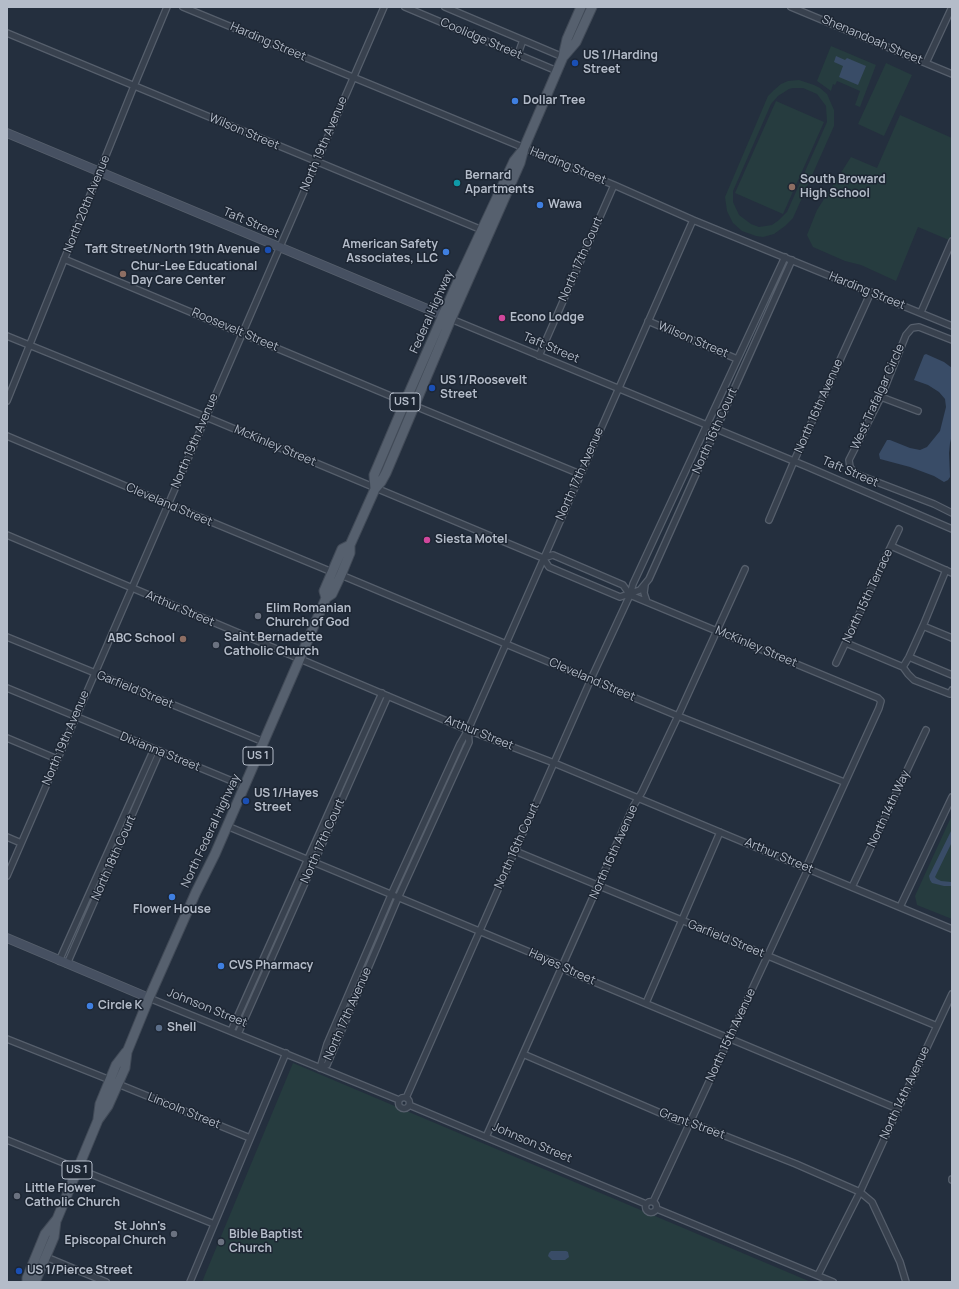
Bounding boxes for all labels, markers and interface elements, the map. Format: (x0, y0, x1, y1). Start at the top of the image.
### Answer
street label: Shenandoah Street (820, 12, 924, 68)
street label: Coolidge Street (438, 15, 524, 63)
street label: Harding Street (228, 20, 308, 64)
place label: US 1/Harding Street (583, 49, 658, 77)
marker: US 1/Harding Street (570, 58, 580, 68)
street label: North 19th Avenue (298, 94, 350, 194)
place label: Dollar Tree (523, 94, 585, 108)
marker: Dollar Tree (510, 96, 520, 106)
street label: Wilson Street (207, 111, 281, 153)
street label: Harding Street (528, 144, 608, 188)
street label: North 20th Avenue (61, 153, 113, 255)
place label: Bernard Apartments (465, 169, 534, 197)
place label: South Broward High School (800, 173, 886, 201)
marker: Bernard Apartments (452, 178, 462, 188)
marker: South Broward High School (787, 182, 797, 192)
place label: Wawa (548, 198, 582, 212)
marker: Wawa (535, 200, 545, 210)
street label: Taft Street (221, 205, 281, 241)
street label: North 17th Court (556, 215, 606, 303)
place label: American Safety Associates, LLC (342, 238, 438, 266)
place label: Taft Street/North 19th Avenue (85, 243, 260, 257)
marker: Taft Street/North 19th Avenue (263, 245, 273, 255)
marker: American Safety Associates, LLC (441, 247, 451, 257)
place label: Chur-Lee Educational Day Care Center (131, 260, 257, 288)
street label: Federal Highway (407, 268, 457, 356)
marker: Chur-Lee Educational Day Care Center (118, 269, 128, 279)
street label: Harding Street (827, 269, 907, 313)
street label: Roosevelt Street (189, 305, 281, 355)
place label: Econo Lodge (510, 311, 584, 325)
marker: Econo Lodge (497, 313, 507, 323)
street label: Wilson Street (656, 319, 730, 361)
street label: Taft Street (521, 330, 581, 366)
street label: West Trafalgar Circle (848, 342, 908, 452)
street label: North 16th Avenue (792, 357, 846, 455)
place label: US 1/Roosevelt Street (440, 374, 527, 402)
marker: US 1/Roosevelt Street (427, 383, 437, 393)
street label: North 16th Court (690, 386, 740, 476)
street label: North 19th Avenue (169, 391, 221, 491)
road number: US 1 (390, 393, 420, 411)
street label: McKinley Street (232, 422, 318, 470)
street label: North 17th Avenue (553, 425, 607, 523)
street label: Taft Street (820, 454, 880, 490)
street label: Cleveland Street (124, 480, 214, 530)
place label: Siesta Motel (435, 533, 508, 547)
marker: Siesta Motel (422, 535, 432, 545)
street label: North 15th Terrace (840, 547, 896, 645)
street label: Arthur Street (144, 588, 216, 630)
place label: Elim Romanian Church of God (266, 602, 351, 630)
marker: Elim Romanian Church of God (253, 611, 263, 621)
street label: McKinley Street (713, 623, 799, 671)
place label: Saint Bernadette Catholic Church (224, 631, 323, 659)
place label: ABC School (108, 632, 175, 646)
marker: ABC School (178, 634, 188, 644)
marker: Saint Bernadette Catholic Church (211, 640, 221, 650)
street label: Cleveland Street (547, 655, 637, 705)
street label: Garfield Street (95, 668, 175, 712)
street label: North 19th Avenue (40, 688, 92, 788)
street label: Arthur Street (442, 713, 516, 753)
street label: Dixianna Street (118, 729, 202, 775)
road number: US 1 (243, 747, 273, 765)
street label: North 14th Way (865, 768, 913, 850)
street label: North Federal Highway (178, 772, 244, 890)
place label: US 1/Hayes Street (254, 787, 318, 815)
marker: US 1/Hayes Street (241, 796, 251, 806)
street label: North 17th Court (298, 797, 348, 885)
street label: North 16th Court (492, 801, 542, 891)
street label: North 16th Avenue (587, 803, 641, 901)
street label: North 18th Court (89, 813, 139, 903)
street label: Arthur Street (743, 835, 815, 877)
marker: Flower House (167, 892, 177, 902)
place label: Flower House (133, 903, 211, 917)
street label: Garfield Street (686, 917, 766, 961)
street label: Hayes Street (526, 946, 598, 988)
place label: CVS Pharmacy (229, 959, 313, 973)
marker: CVS Pharmacy (216, 961, 226, 971)
street label: North 17th Avenue (321, 965, 375, 1063)
street label: Johnson Street (165, 985, 249, 1031)
street label: North 15th Avenue (703, 986, 759, 1084)
place label: Circle K (98, 999, 142, 1013)
marker: Circle K (85, 1001, 95, 1011)
place label: Shell (167, 1021, 196, 1035)
marker: Shell (154, 1023, 164, 1033)
street label: North 14th Avenue (877, 1044, 933, 1142)
street label: Lincoln Street (146, 1090, 222, 1132)
street label: Grant Street (657, 1105, 727, 1143)
street label: Johnson Street (490, 1120, 574, 1166)
road number: US 1 (62, 1161, 92, 1179)
place label: Little Flower Catholic Church (25, 1182, 120, 1210)
marker: Little Flower Catholic Church (12, 1191, 22, 1201)
place label: St John's Episcopal Church (65, 1220, 166, 1248)
place label: Bible Baptist Church (229, 1228, 302, 1256)
marker: St John's Episcopal Church (169, 1229, 179, 1239)
marker: Bible Baptist Church (216, 1237, 226, 1247)
place label: US 1/Pierce Street (27, 1264, 133, 1278)
marker: US 1/Pierce Street (14, 1266, 24, 1276)

